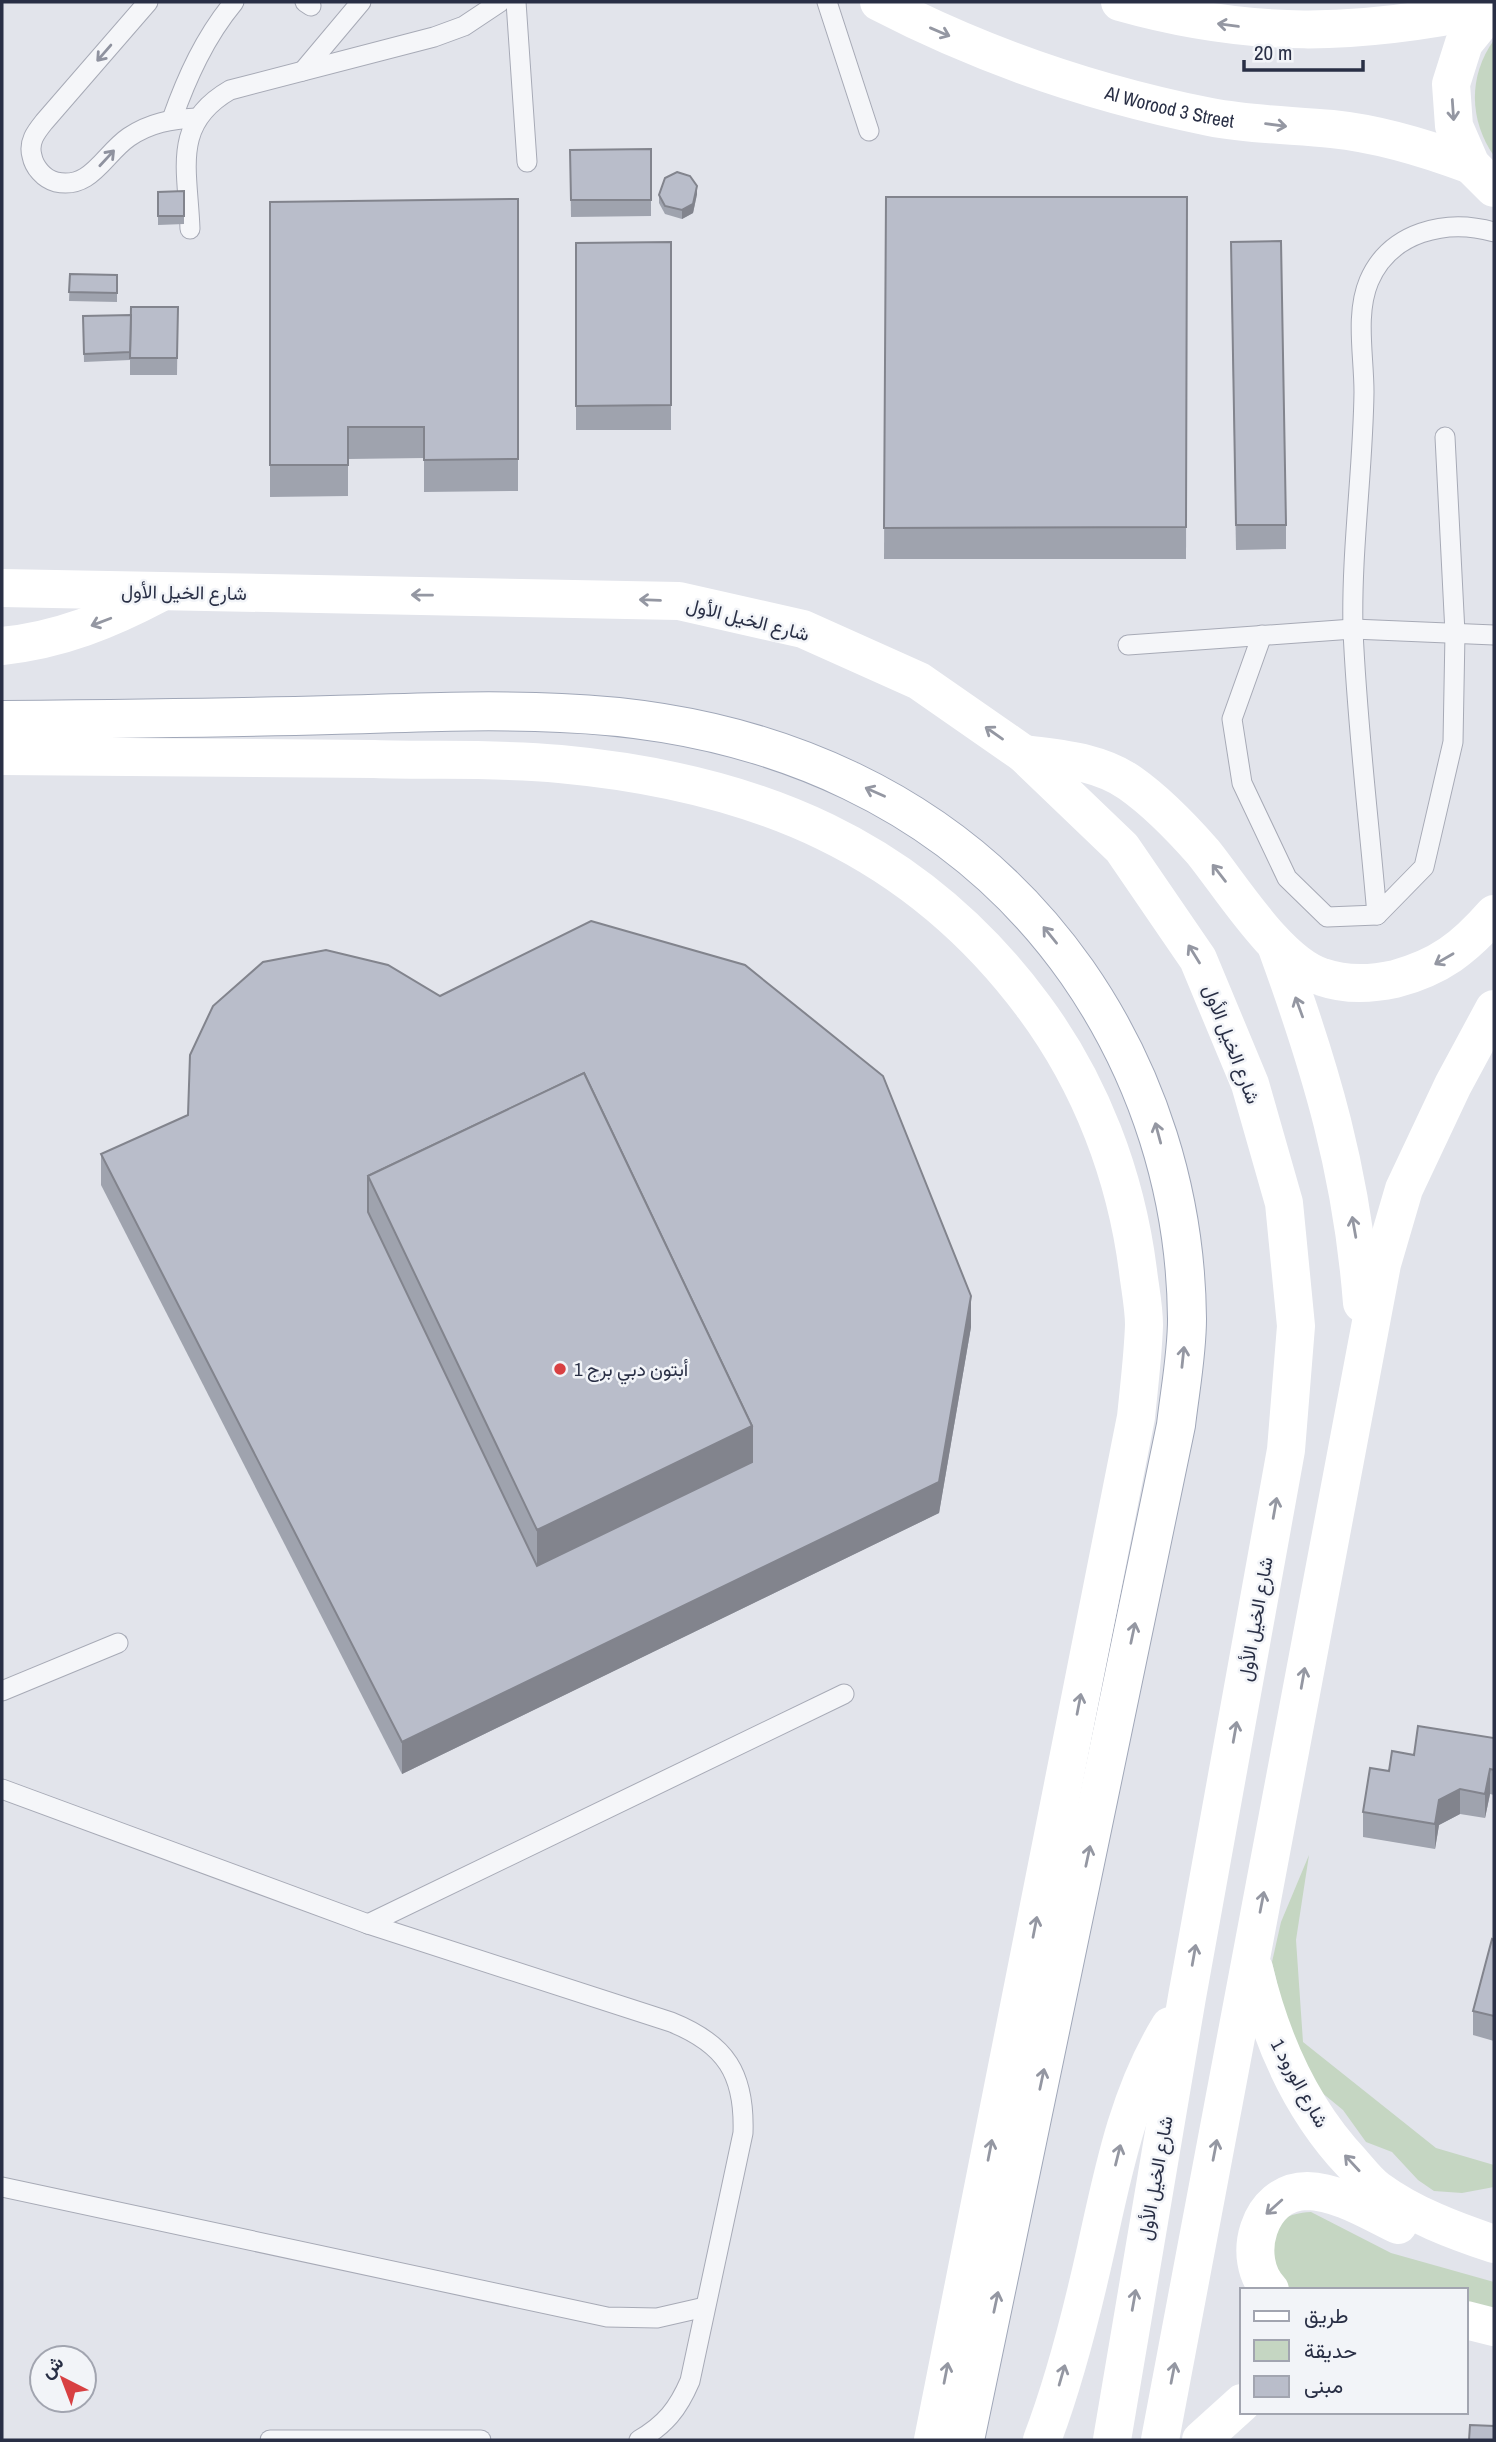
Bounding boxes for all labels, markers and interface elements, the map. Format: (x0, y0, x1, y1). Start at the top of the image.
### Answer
one-way arrow (1217, 18, 1240, 31)
one-way arrow (929, 26, 950, 39)
scale bar (1244, 28, 1363, 72)
text: 20 m (1254, 38, 1292, 67)
one-way arrow (96, 44, 112, 62)
street label: Al Worood 3 Street (1101, 79, 1236, 134)
one-way arrow (1447, 98, 1460, 120)
one-way arrow (1264, 119, 1287, 132)
one-way arrow (98, 150, 115, 167)
street label: شارع الخيل الأول (121, 578, 247, 606)
one-way arrow (411, 588, 434, 602)
street label: شارع الخيل الأول (684, 591, 812, 647)
one-way arrow (639, 593, 662, 606)
one-way arrow (90, 617, 112, 630)
one-way arrow (985, 726, 1004, 740)
one-way arrow (865, 785, 886, 798)
one-way arrow (1211, 864, 1226, 883)
one-way arrow (1042, 926, 1057, 944)
one-way arrow (1187, 945, 1202, 964)
one-way arrow (1435, 952, 1455, 966)
street label: شارع الخيل الأول (1197, 981, 1267, 1107)
one-way arrow (1291, 997, 1304, 1018)
one-way arrow (1151, 1122, 1164, 1145)
one-way arrow (1347, 1216, 1360, 1239)
one-way arrow (1177, 1346, 1190, 1369)
place label: أبتون دبي برج 1 (574, 1356, 688, 1385)
marker: أبتون دبي برج 1 (552, 1361, 568, 1377)
one-way arrow (1269, 1497, 1282, 1520)
street label: شارع الخيل الأول (1231, 1555, 1279, 1683)
one-way arrow (1127, 1622, 1141, 1645)
one-way arrow (1297, 1667, 1310, 1690)
one-way arrow (1073, 1693, 1087, 1716)
one-way arrow (1228, 1721, 1242, 1744)
one-way arrow (1081, 1845, 1095, 1868)
one-way arrow (1255, 1891, 1269, 1914)
one-way arrow (1028, 1916, 1042, 1939)
one-way arrow (1188, 1945, 1201, 1967)
street label: شارع الورود 1 (1265, 2034, 1335, 2132)
one-way arrow (1035, 2068, 1049, 2091)
street label: شارع الخيل الأول (1131, 2114, 1179, 2242)
one-way arrow (984, 2139, 998, 2162)
one-way arrow (1209, 2139, 1222, 2162)
one-way arrow (1112, 2144, 1125, 2166)
one-way arrow (1343, 2155, 1360, 2172)
one-way arrow (1265, 2199, 1283, 2215)
legend (1240, 2288, 1468, 2414)
one-way arrow (1128, 2289, 1141, 2312)
one-way arrow (989, 2291, 1003, 2314)
text: طريق (1304, 2301, 1349, 2330)
text: حديقة (1304, 2336, 1357, 2365)
north arrow (28, 2344, 98, 2414)
text: ش (34, 2349, 69, 2384)
one-way arrow (940, 2362, 954, 2385)
one-way arrow (1166, 2362, 1180, 2385)
one-way arrow (1057, 2364, 1070, 2386)
text: مبنى (1304, 2371, 1343, 2400)

